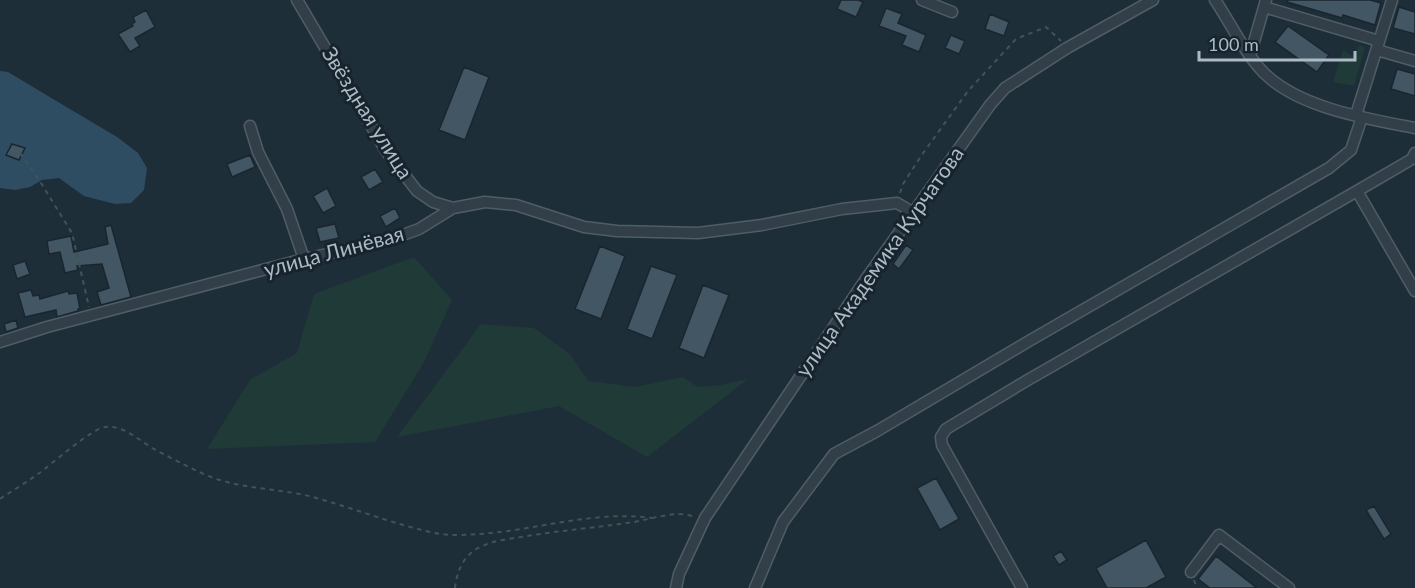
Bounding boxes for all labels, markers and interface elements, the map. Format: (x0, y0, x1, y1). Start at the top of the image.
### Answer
scale bar (1199, 24, 1355, 62)
text: 100 m (1208, 33, 1259, 55)
street label: Звёздная улица (318, 42, 419, 183)
street label: улица Академика Курчатова (790, 141, 968, 381)
street label: улица Линёвая (261, 220, 406, 281)

